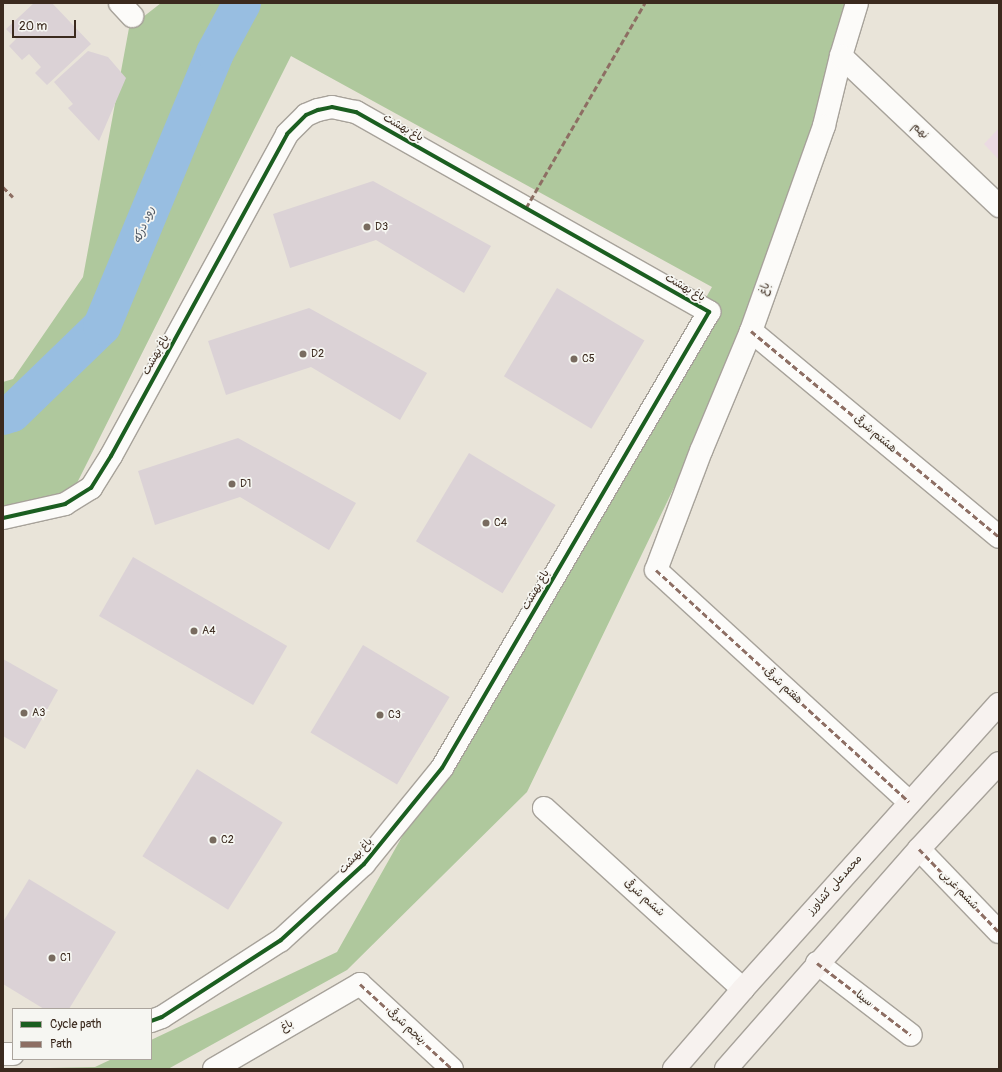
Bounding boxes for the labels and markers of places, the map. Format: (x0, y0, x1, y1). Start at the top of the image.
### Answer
place label: D3 (375, 220, 388, 234)
marker: D3 (362, 222, 372, 232)
place label: D2 (311, 347, 324, 361)
marker: D2 (298, 349, 308, 359)
place label: C5 (582, 352, 595, 366)
marker: C5 (569, 354, 579, 364)
place label: D1 (240, 477, 251, 491)
marker: D1 (227, 479, 237, 489)
place label: C4 (494, 516, 507, 530)
marker: C4 (481, 518, 491, 528)
place label: A4 (202, 624, 216, 638)
marker: A4 (189, 626, 199, 636)
place label: A3 (32, 706, 45, 720)
marker: A3 (19, 708, 29, 718)
place label: C3 (388, 708, 401, 722)
marker: C3 (375, 710, 385, 720)
place label: C2 (221, 833, 234, 847)
marker: C2 (208, 835, 218, 845)
place label: C1 (60, 951, 71, 965)
marker: C1 (47, 953, 57, 963)

